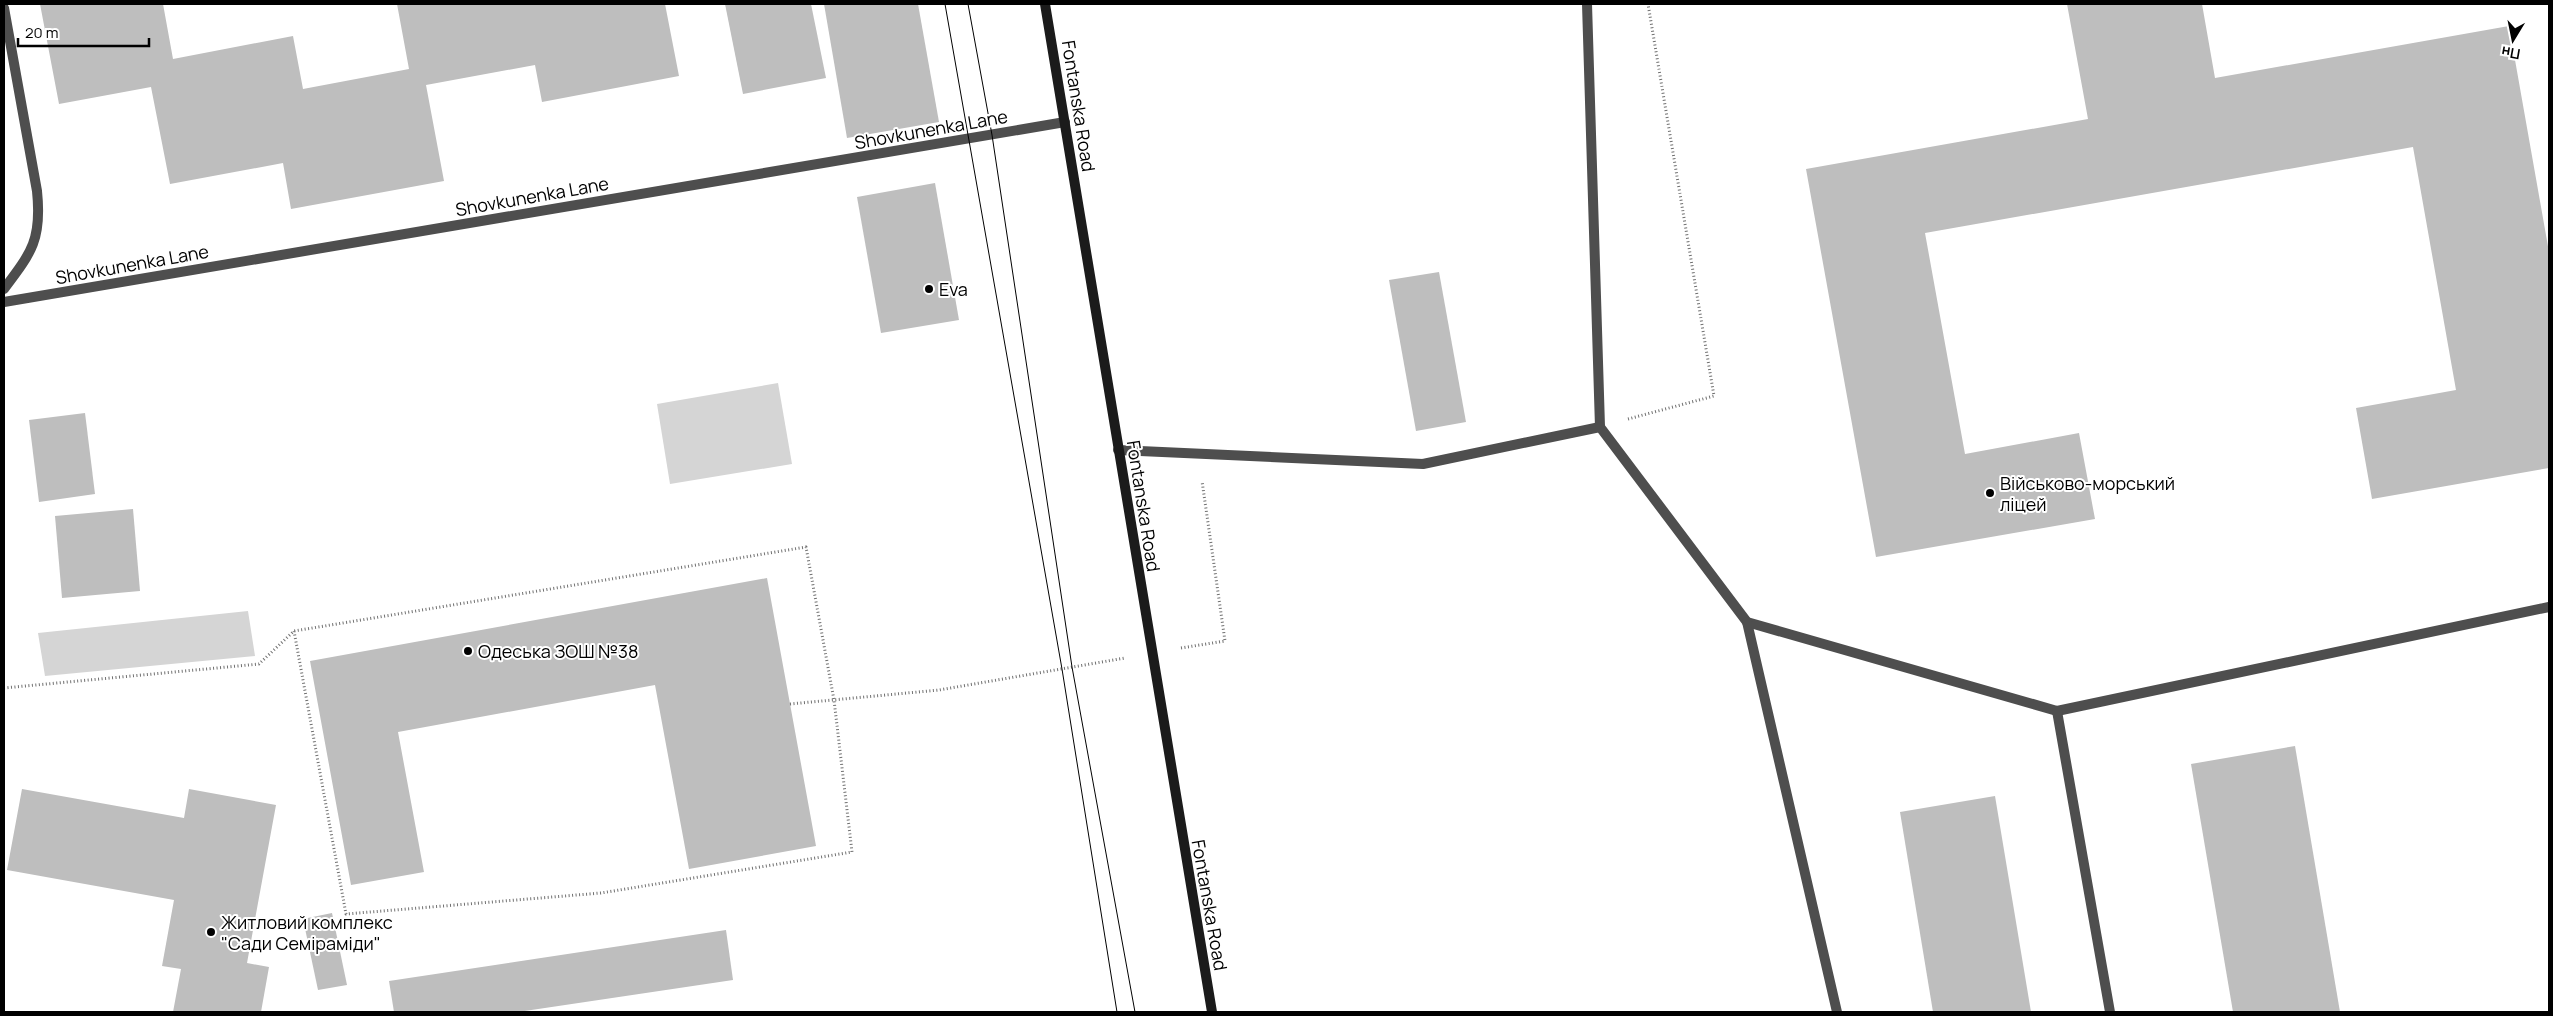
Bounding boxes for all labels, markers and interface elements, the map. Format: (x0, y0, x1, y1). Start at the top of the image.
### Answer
scale bar (18, 15, 149, 47)
north arrow (2488, 15, 2538, 65)
text: 20 m (25, 22, 58, 43)
street label: Fontanska Road (1057, 39, 1101, 173)
text: Пн (2500, 42, 2522, 64)
street label: Shovkunenka Lane (852, 104, 1010, 154)
street label: Shovkunenka Lane (453, 171, 611, 221)
street label: Shovkunenka Lane (53, 239, 211, 289)
place label: Eva (939, 277, 968, 301)
marker: Eva (923, 283, 935, 295)
street label: Fontanska Road (1122, 439, 1166, 573)
place label: Військово-морський ліцей (2000, 471, 2175, 516)
marker: Військово-морський ліцей (1984, 487, 1996, 499)
place label: Одеська ЗОШ №38 (478, 639, 638, 663)
marker: Одеська ЗОШ №38 (462, 645, 474, 657)
street label: Fontanska Road (1187, 838, 1233, 972)
place label: Житловий комплекс "Сади Семіраміди" (221, 910, 393, 955)
marker: Житловий комплекс "Сади Семіраміди" (205, 926, 217, 938)

